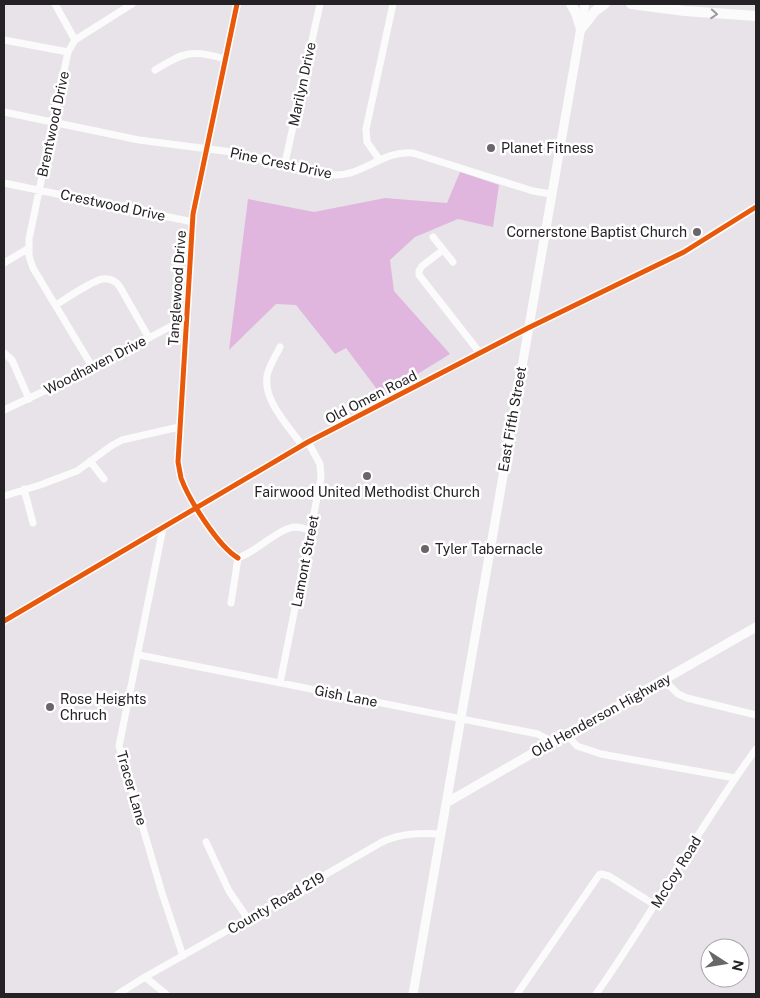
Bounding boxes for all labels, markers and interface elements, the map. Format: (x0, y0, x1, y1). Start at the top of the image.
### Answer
one-way arrow (710, 8, 718, 19)
street label: Marilyn Drive (285, 40, 319, 128)
street label: Brentwood Drive (34, 70, 72, 178)
place label: Planet Fitness (501, 140, 594, 156)
marker: Planet Fitness (485, 142, 497, 154)
street label: Pine Crest Drive (228, 144, 334, 182)
street label: Crestwood Drive (59, 186, 167, 224)
place label: Cornerstone Baptist Church (506, 224, 687, 240)
marker: Cornerstone Baptist Church (691, 226, 703, 238)
street label: Tanglewood Drive (165, 230, 189, 346)
street label: Woodhaven Drive (41, 332, 149, 398)
street label: East Fifth Street (495, 365, 529, 473)
street label: Old Omen Road (323, 367, 419, 427)
marker: Fairwood United Methodist Church (361, 470, 373, 482)
place label: Fairwood United Methodist Church (254, 484, 480, 500)
street label: Lamont Street (288, 514, 322, 608)
place label: Tyler Tabernacle (435, 541, 543, 557)
marker: Tyler Tabernacle (419, 543, 431, 555)
street label: Old Henderson Highway (528, 670, 674, 760)
street label: Gish Lane (313, 682, 379, 710)
place label: Rose Heights Chruch (60, 691, 146, 723)
marker: Rose Heights Chruch (44, 701, 56, 713)
street label: Tracer Lane (114, 749, 150, 827)
street label: McCoy Road (648, 833, 704, 911)
street label: County Road 219 (225, 869, 327, 937)
north arrow (700, 938, 750, 988)
text: N (729, 959, 747, 973)

